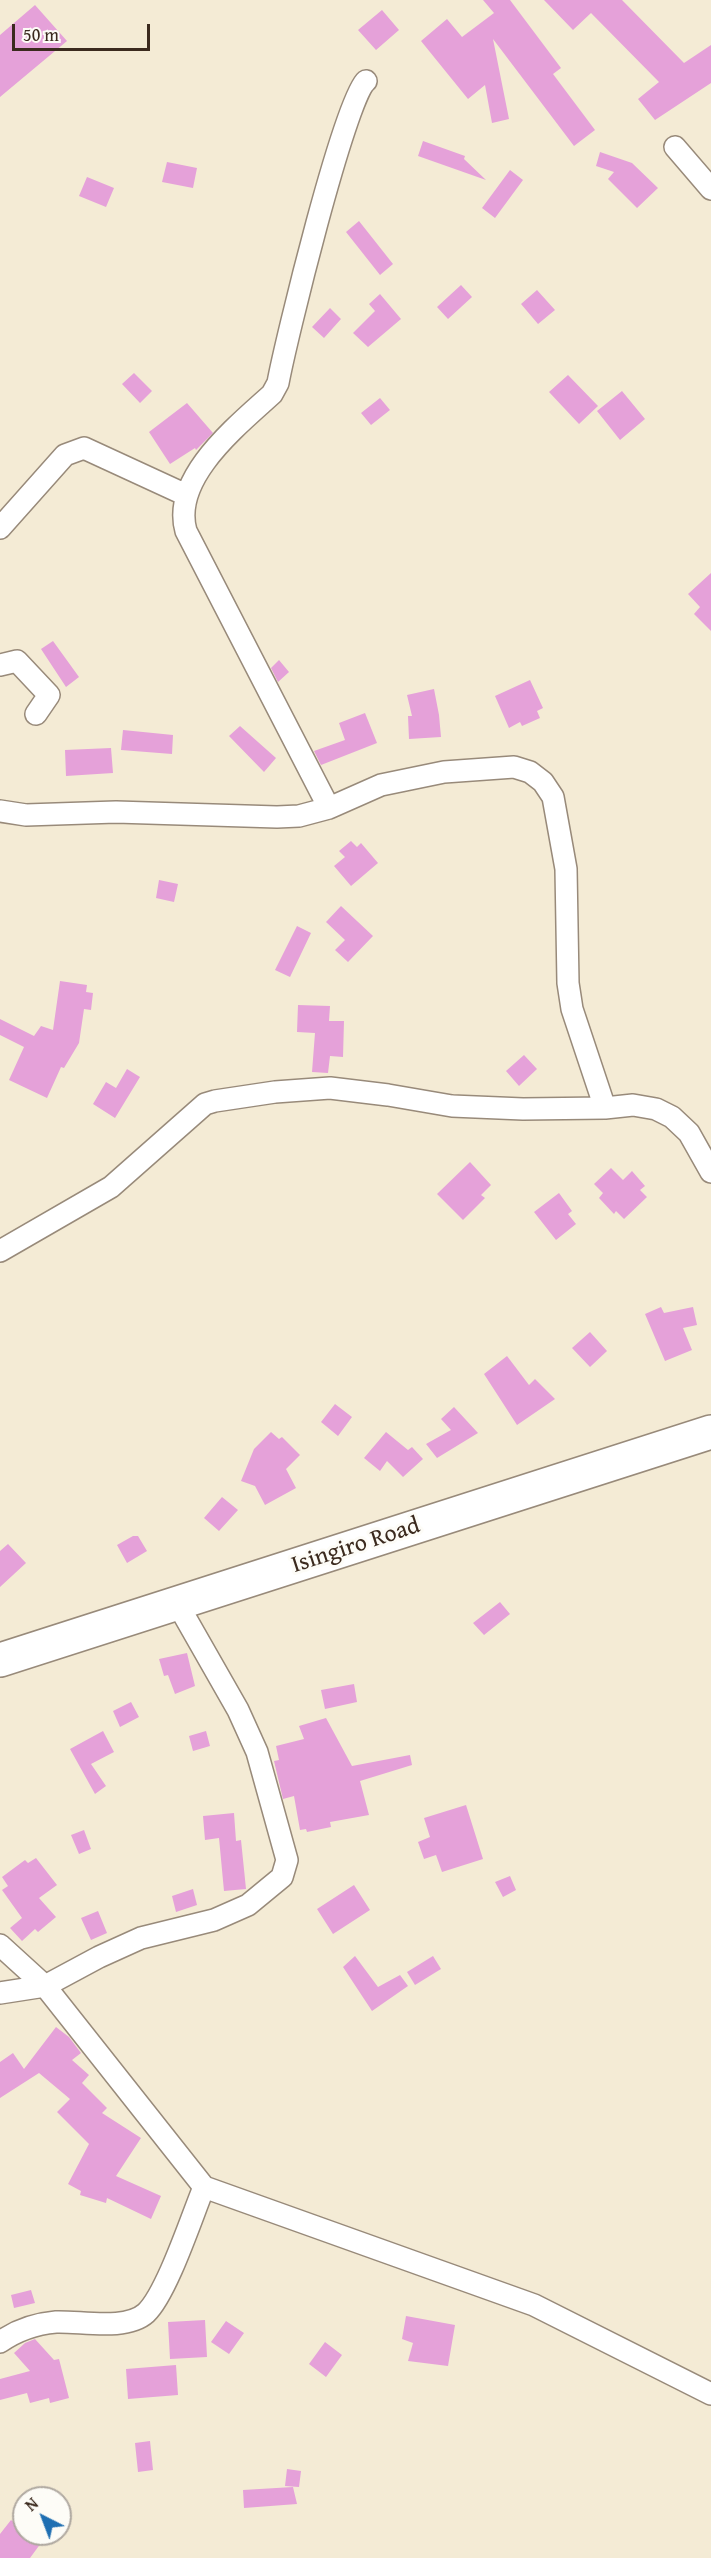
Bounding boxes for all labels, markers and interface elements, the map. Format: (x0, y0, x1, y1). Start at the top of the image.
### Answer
scale bar (15, 12, 153, 50)
text: 50 m (23, 21, 59, 48)
street label: Isingiro Road (288, 1512, 424, 1580)
north arrow (12, 2486, 72, 2546)
text: N (19, 2492, 43, 2517)

